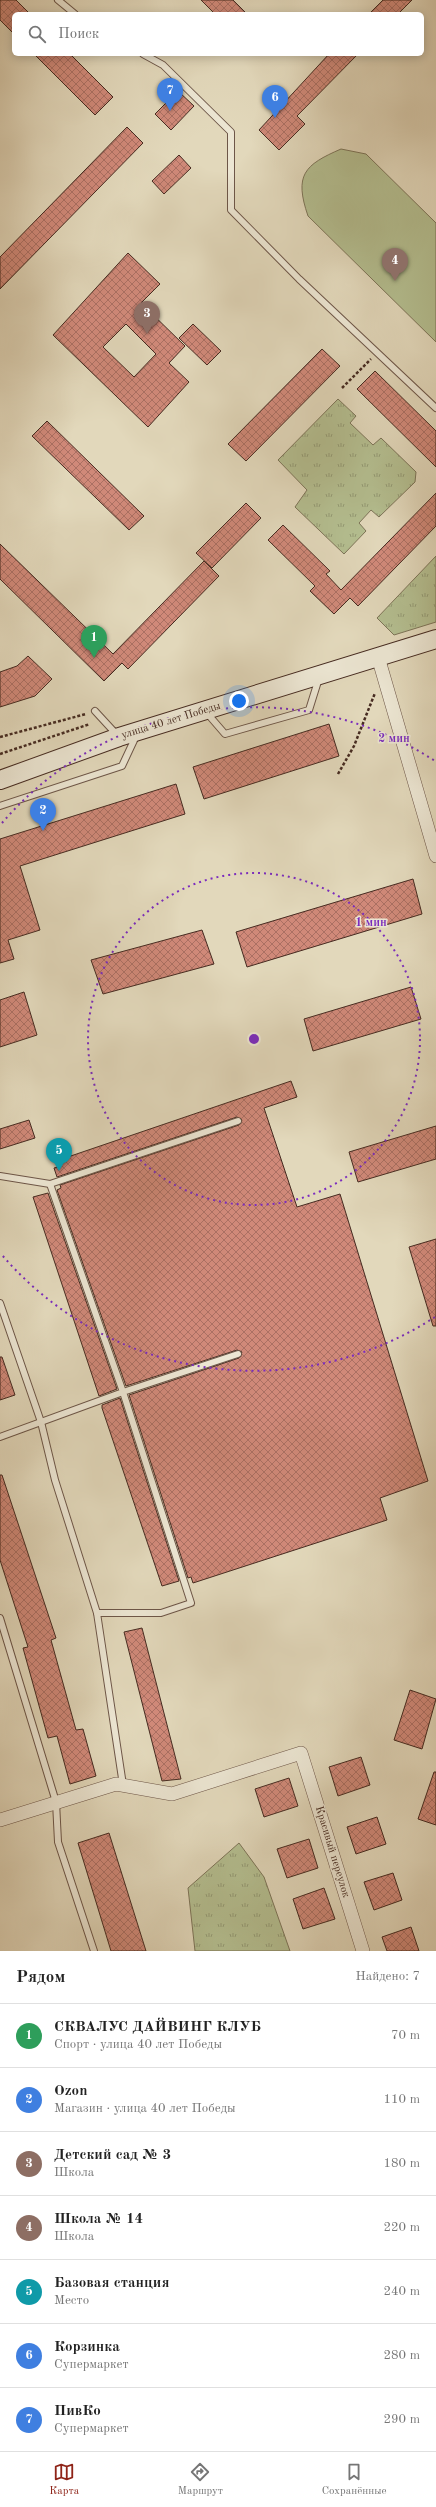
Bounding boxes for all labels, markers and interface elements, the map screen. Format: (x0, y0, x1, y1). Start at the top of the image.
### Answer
search box (12, 12, 424, 56)
icon: search (26, 23, 48, 45)
text: Поиск (58, 27, 99, 42)
pin: 7 (157, 78, 183, 111)
pin: 6 (262, 85, 288, 118)
pin: 4 (382, 248, 408, 281)
pin: 3 (134, 301, 160, 334)
pin: 1 (81, 625, 107, 658)
your location (229, 691, 249, 711)
street label: улица 40 лет Победы (120, 701, 222, 741)
text: 2 мин (378, 733, 410, 745)
pin: 2 (30, 798, 56, 831)
text: 1 мин (355, 917, 387, 929)
centre of rings (247, 1032, 261, 1046)
pin: 5 (46, 1138, 72, 1171)
street label: Красивый переулок (313, 1805, 351, 1899)
text: Рядом (16, 1969, 65, 1986)
text: Найдено: 7 (356, 1970, 420, 1983)
text: СКВАЛУС ДАЙВИНГ КЛУБ (54, 2020, 261, 2035)
text: 1 (25, 2029, 33, 2042)
text: 70 m (391, 2029, 420, 2042)
text: Спорт · улица 40 лет Победы (54, 2038, 222, 2051)
text: Ozon (54, 2084, 87, 2099)
text: 2 (25, 2093, 33, 2106)
text: 110 m (383, 2093, 420, 2106)
text: Магазин · улица 40 лет Победы (54, 2102, 236, 2115)
text: Детский сад № 3 (54, 2148, 171, 2163)
text: 3 (25, 2157, 33, 2170)
text: 180 m (383, 2157, 420, 2170)
text: Школа (54, 2166, 94, 2179)
text: Школа № 14 (54, 2212, 143, 2227)
text: 4 (25, 2221, 33, 2234)
text: 220 m (383, 2221, 420, 2234)
text: Школа (54, 2230, 94, 2243)
text: Базовая станция (54, 2276, 169, 2291)
text: 5 (25, 2285, 33, 2298)
text: 240 m (383, 2285, 420, 2298)
text: Место (54, 2294, 89, 2307)
text: Корзинка (54, 2340, 120, 2355)
text: 6 (25, 2349, 33, 2362)
text: 280 m (383, 2349, 420, 2362)
text: Супермаркет (54, 2358, 129, 2371)
text: ПивКо (54, 2404, 101, 2419)
text: 7 (25, 2413, 33, 2426)
text: 290 m (383, 2413, 420, 2426)
text: Супермаркет (54, 2422, 129, 2435)
tab: Карта (49, 2461, 79, 2499)
tab: Маршрут (178, 2461, 223, 2499)
tab: Сохранённые (322, 2461, 387, 2499)

